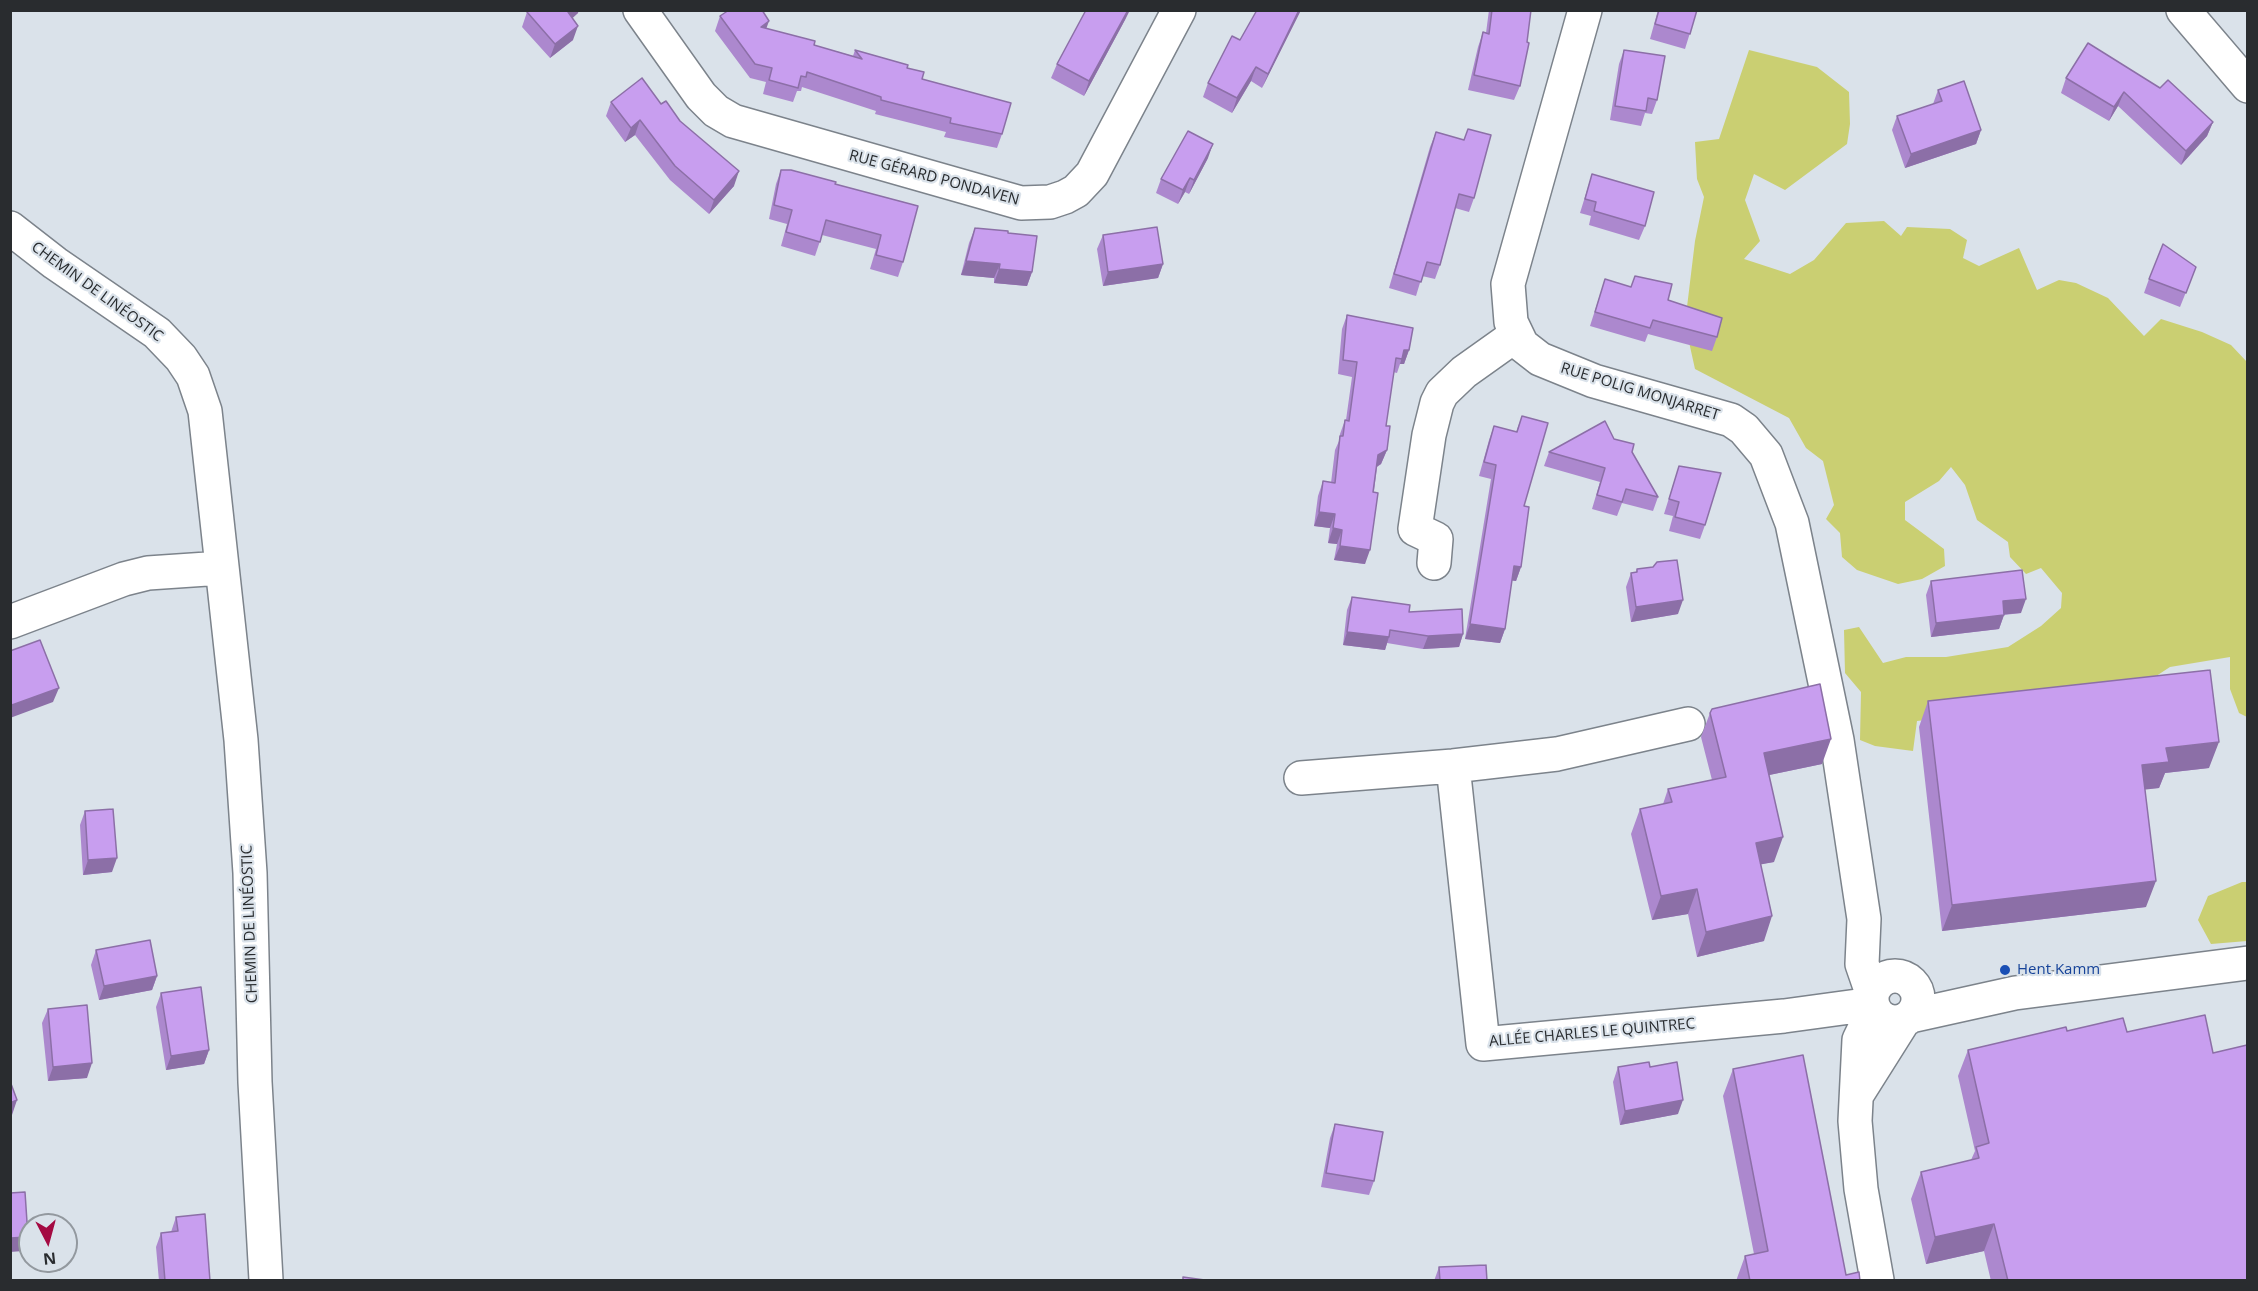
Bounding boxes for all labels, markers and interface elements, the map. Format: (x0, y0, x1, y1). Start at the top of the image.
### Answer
street label: RUE GÉRARD PONDAVEN (847, 147, 1021, 209)
street label: CHEMIN DE LINÉOSTIC (28, 238, 166, 346)
street label: RUE POLIG MONJARRET (1558, 359, 1722, 425)
street label: CHEMIN DE LINÉOSTIC (238, 845, 262, 1003)
place label: Hent Kamm (2017, 961, 2100, 979)
marker: Hent Kamm (1998, 963, 2012, 977)
street label: ALLÉE CHARLES LE QUINTREC (1488, 1015, 1696, 1051)
north arrow (18, 1213, 78, 1273)
text: N (42, 1247, 57, 1271)

